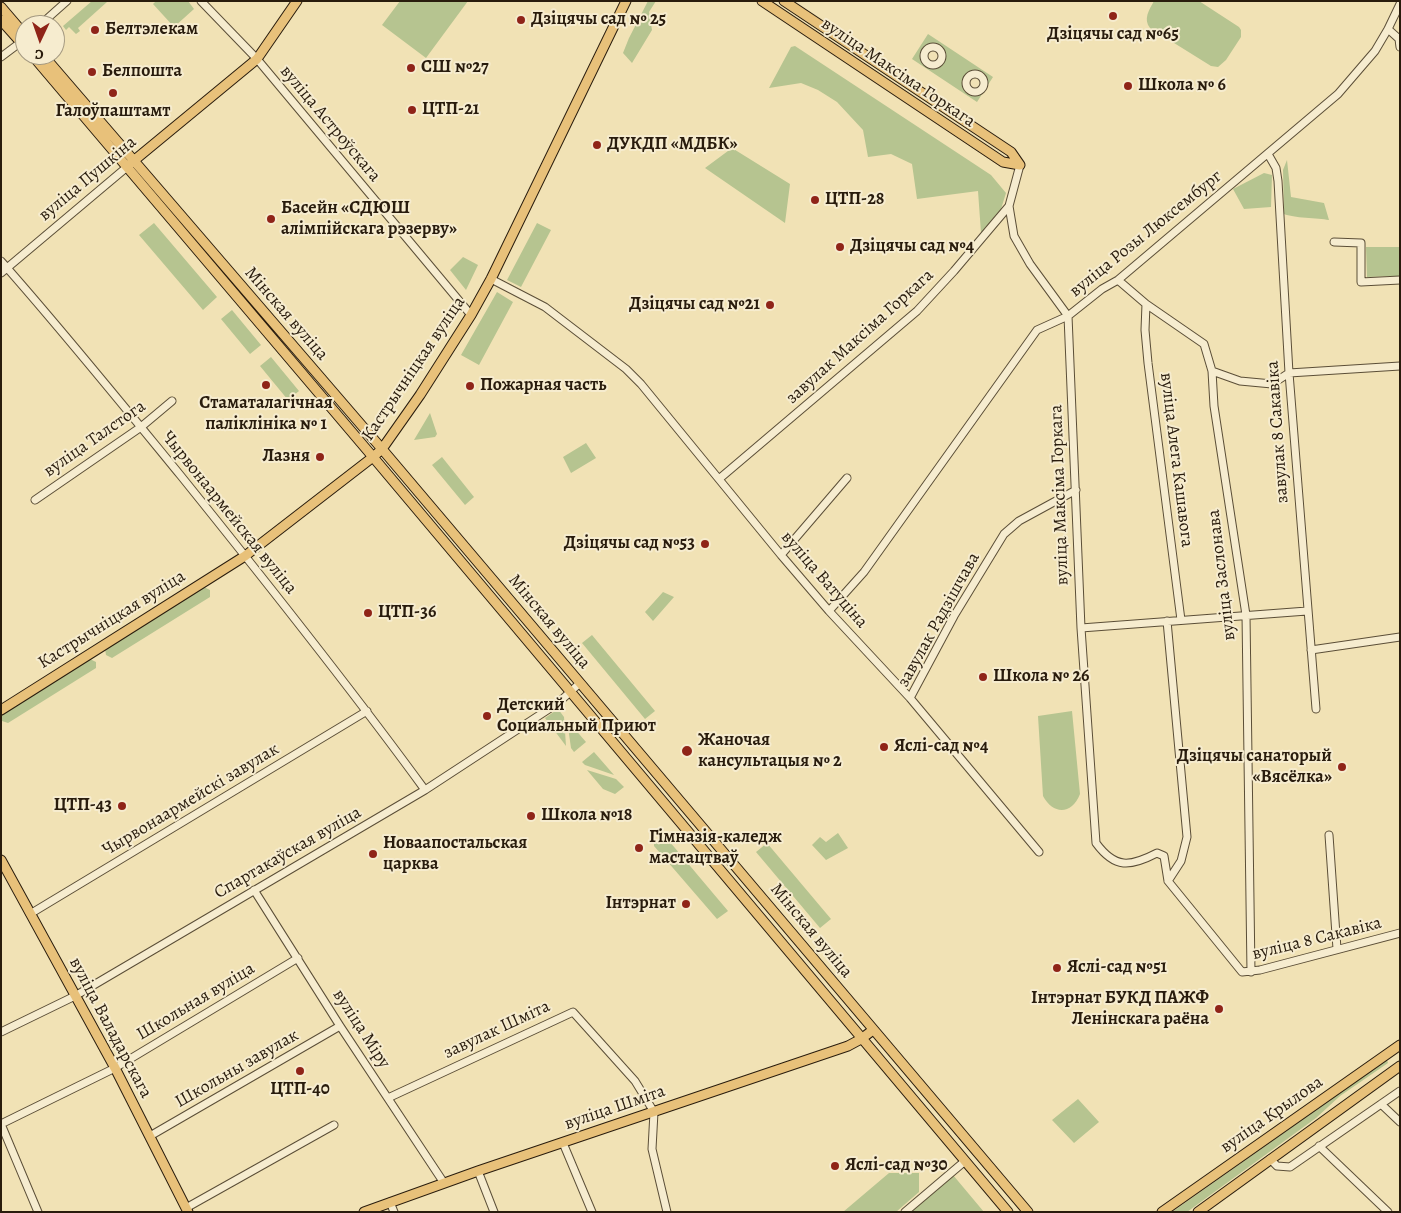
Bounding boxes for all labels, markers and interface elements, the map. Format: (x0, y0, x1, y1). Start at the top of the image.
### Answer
place label: Дзіцячы сад № 25 (531, 9, 666, 31)
marker: Дзіцячы сад №65 (1107, 10, 1119, 22)
street label: вуліца Максіма Горкага (817, 13, 979, 133)
marker: Дзіцячы сад № 25 (515, 14, 527, 26)
north arrow (15, 15, 65, 65)
place label: Белтэлекам (105, 19, 198, 41)
marker: Белтэлекам (89, 24, 101, 36)
place label: Дзіцячы сад №65 (1047, 24, 1179, 46)
text: С (34, 45, 44, 64)
place label: СШ №27 (421, 57, 489, 79)
place label: Белпошта (102, 61, 182, 83)
street label: вуліца Астроўскага (275, 61, 385, 187)
marker: СШ №27 (405, 62, 417, 74)
marker: Белпошта (86, 66, 98, 78)
place label: Школа № 6 (1138, 75, 1226, 97)
marker: Школа № 6 (1122, 80, 1134, 92)
marker: Галоўпаштамт (107, 87, 119, 99)
place label: ЦТП-21 (422, 99, 479, 121)
place label: Галоўпаштамт (55, 101, 171, 123)
marker: ЦТП-21 (406, 104, 418, 116)
street label: вуліца Пушкіна (35, 132, 141, 226)
place label: ДУКДП «МДБК» (607, 134, 738, 156)
marker: ДУКДП «МДБК» (591, 139, 603, 151)
street label: вуліца Розы Люксембург (1065, 166, 1227, 302)
place label: ЦТП-28 (825, 189, 884, 211)
marker: ЦТП-28 (809, 194, 821, 206)
place label: Басейн «СДЮШ алімпійскага рэзерву» (281, 198, 457, 240)
marker: Басейн «СДЮШ алімпійскага рэзерву» (265, 213, 277, 225)
place label: Дзіцячы сад №4 (850, 236, 974, 258)
marker: Дзіцячы сад №4 (834, 241, 846, 253)
street label: Мінская вуліца (239, 263, 333, 365)
street label: завулак Максіма Горкага (782, 265, 938, 409)
street label: Кастрычніцкая вуліца (358, 293, 470, 445)
place label: Дзіцячы сад №21 (629, 294, 760, 316)
marker: Дзіцячы сад №21 (764, 299, 776, 311)
street label: завулак 8 Сакавіка (1262, 360, 1294, 504)
street label: вуліца Алега Кашавога (1155, 371, 1197, 549)
place label: Пожарная часть (480, 375, 606, 397)
marker: Стаматалагічная паліклініка № 1 (260, 379, 272, 391)
marker: Пожарная часть (464, 380, 476, 392)
place label: Стаматалагічная паліклініка № 1 (199, 393, 333, 436)
street label: вуліца Талстога (40, 396, 150, 482)
street label: вуліца Максіма Горкага (1046, 404, 1074, 586)
street label: Чырвонаармейская вуліца (157, 427, 301, 599)
place label: Лазня (262, 446, 310, 468)
marker: Лазня (314, 451, 326, 463)
street label: вуліца Заслонава (1203, 508, 1241, 642)
street label: вуліца Ватуціна (776, 527, 872, 633)
place label: Дзіцячы сад №53 (564, 533, 695, 555)
marker: Дзіцячы сад №53 (699, 538, 711, 550)
street label: завулак Радзішчава (893, 549, 985, 691)
street label: Кастрычніцкая вуліца (34, 566, 190, 674)
street label: Мінская вуліца (503, 570, 595, 674)
place label: ЦТП-36 (378, 602, 436, 624)
marker: ЦТП-36 (362, 607, 374, 619)
place label: Школа № 26 (993, 666, 1090, 688)
marker: Школа № 26 (977, 671, 989, 683)
place label: Детский Социальный Приют (497, 695, 656, 738)
marker: Детский Социальный Приют (481, 710, 493, 722)
place label: Жаночая кансультацыя № 2 (698, 730, 842, 772)
place label: Яслі-сад №4 (894, 736, 988, 758)
street label: Чырвонаармейскі завулак (99, 739, 283, 861)
marker: Яслі-сад №4 (878, 741, 890, 753)
marker: Жаночая кансультацыя № 2 (680, 744, 694, 758)
place label: Дзіцячы санаторый «Вясёлка» (1177, 746, 1332, 789)
marker: Дзіцячы санаторый «Вясёлка» (1336, 761, 1348, 773)
place label: ЦТП-43 (54, 795, 112, 817)
marker: ЦТП-43 (116, 800, 128, 812)
street label: Спартакаўская вуліца (211, 802, 365, 904)
place label: Школа №18 (541, 805, 632, 827)
marker: Школа №18 (525, 810, 537, 822)
place label: Гімназія-каледж мастацтваў (649, 827, 782, 870)
place label: Новаапостальская царква (383, 833, 527, 876)
marker: Гімназія-каледж мастацтваў (633, 842, 645, 854)
marker: Новаапостальская царква (367, 848, 379, 860)
street label: Мінская вуліца (765, 879, 857, 983)
place label: Інтэрнат (605, 893, 676, 915)
marker: Інтэрнат (680, 898, 692, 910)
street label: вуліца 8 Сакавіка (1250, 912, 1384, 966)
street label: вуліца Валадарскага (64, 954, 156, 1102)
place label: Яслі-сад №51 (1067, 957, 1167, 979)
street label: Школьная вуліца (133, 958, 259, 1046)
marker: Яслі-сад №51 (1051, 962, 1063, 974)
street label: вуліца Міру (327, 985, 395, 1073)
place label: Інтэрнат БУКД ПАЖФ Ленінскага раёна (1031, 988, 1209, 1030)
street label: завулак Шміта (440, 996, 554, 1064)
marker: Інтэрнат БУКД ПАЖФ Ленінскага раёна (1213, 1003, 1225, 1015)
street label: Школьны завулак (171, 1025, 303, 1113)
marker: ЦТП-40 (294, 1065, 306, 1077)
street label: вуліца Крылова (1217, 1072, 1327, 1158)
place label: ЦТП-40 (270, 1079, 330, 1101)
street label: вуліца Шміта (562, 1081, 668, 1135)
place label: Яслі-сад №30 (845, 1155, 948, 1177)
marker: Яслі-сад №30 (829, 1160, 841, 1172)

